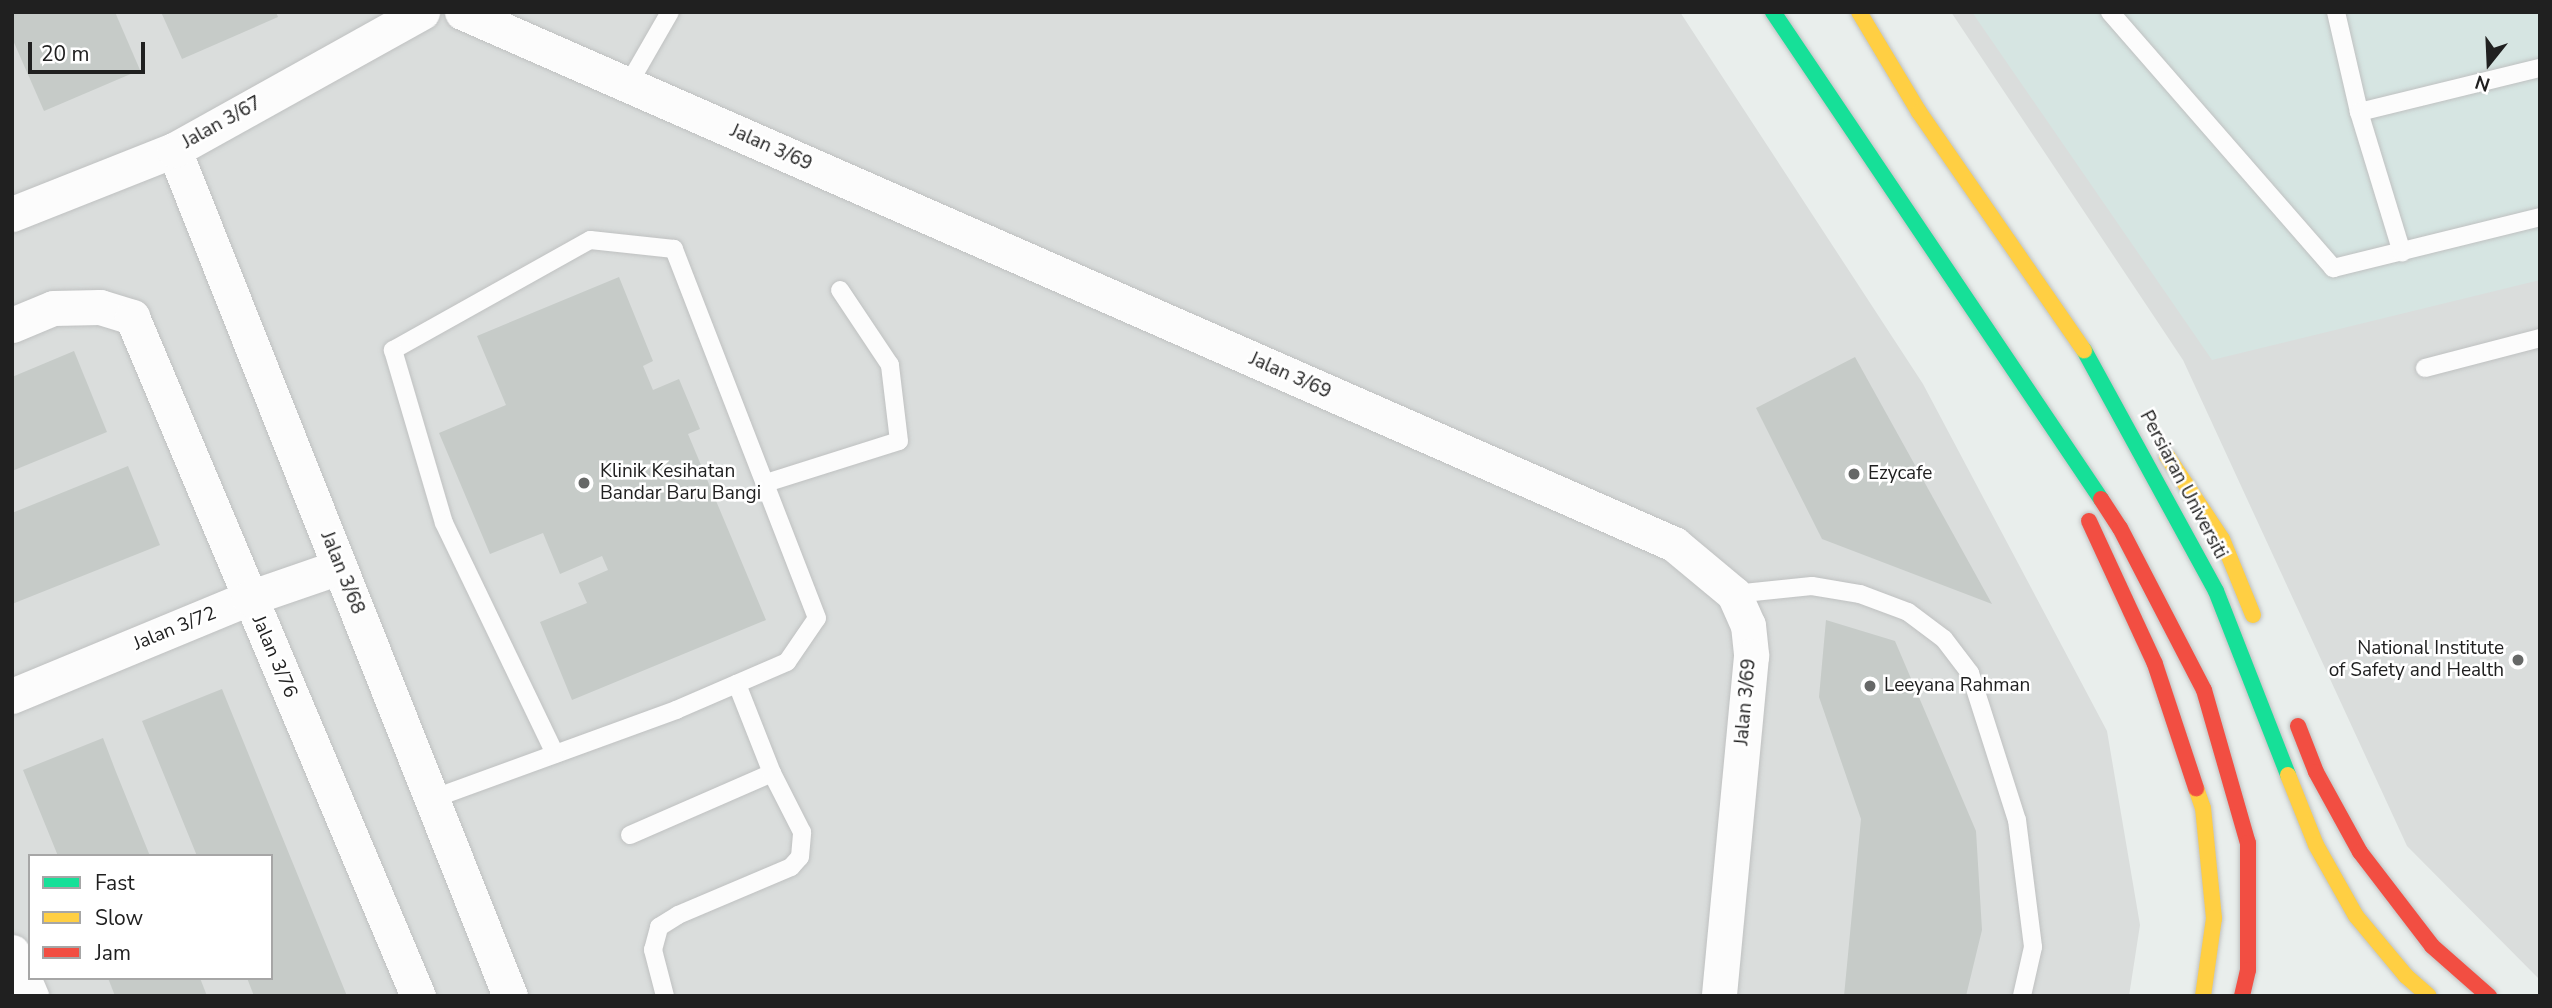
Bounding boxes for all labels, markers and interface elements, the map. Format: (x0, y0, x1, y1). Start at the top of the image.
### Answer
scale bar (32, 28, 149, 72)
north arrow (2454, 28, 2524, 98)
text: 20 m (41, 40, 90, 68)
text: N (2472, 68, 2493, 98)
street label: Jalan 3/67 (178, 92, 266, 154)
street label: Jalan 3/69 (727, 120, 815, 176)
street label: Jalan 3/69 (1246, 348, 1334, 404)
street label: Persiaran Universiti (2134, 407, 2232, 563)
place label: Klinik Kesihatan Bandar Baru Bangi (600, 461, 761, 505)
place label: Ezycafe (1868, 463, 1932, 485)
marker: Ezycafe (1846, 466, 1862, 482)
marker: Klinik Kesihatan Bandar Baru Bangi (574, 473, 594, 493)
street label: Jalan 3/68 (315, 528, 369, 618)
street label: Jalan 3/72 (130, 602, 220, 656)
street label: Jalan 3/76 (246, 612, 302, 702)
place label: National Institute of Safety and Health (2329, 638, 2504, 682)
marker: National Institute of Safety and Health (2510, 652, 2526, 668)
street label: Jalan 3/69 (1731, 658, 1761, 746)
place label: Leeyana Rahman (1884, 675, 2030, 697)
marker: Leeyana Rahman (1862, 678, 1878, 694)
legend (28, 854, 273, 980)
text: Fast (95, 869, 135, 897)
text: Slow (95, 904, 143, 932)
text: Jam (95, 939, 131, 967)

